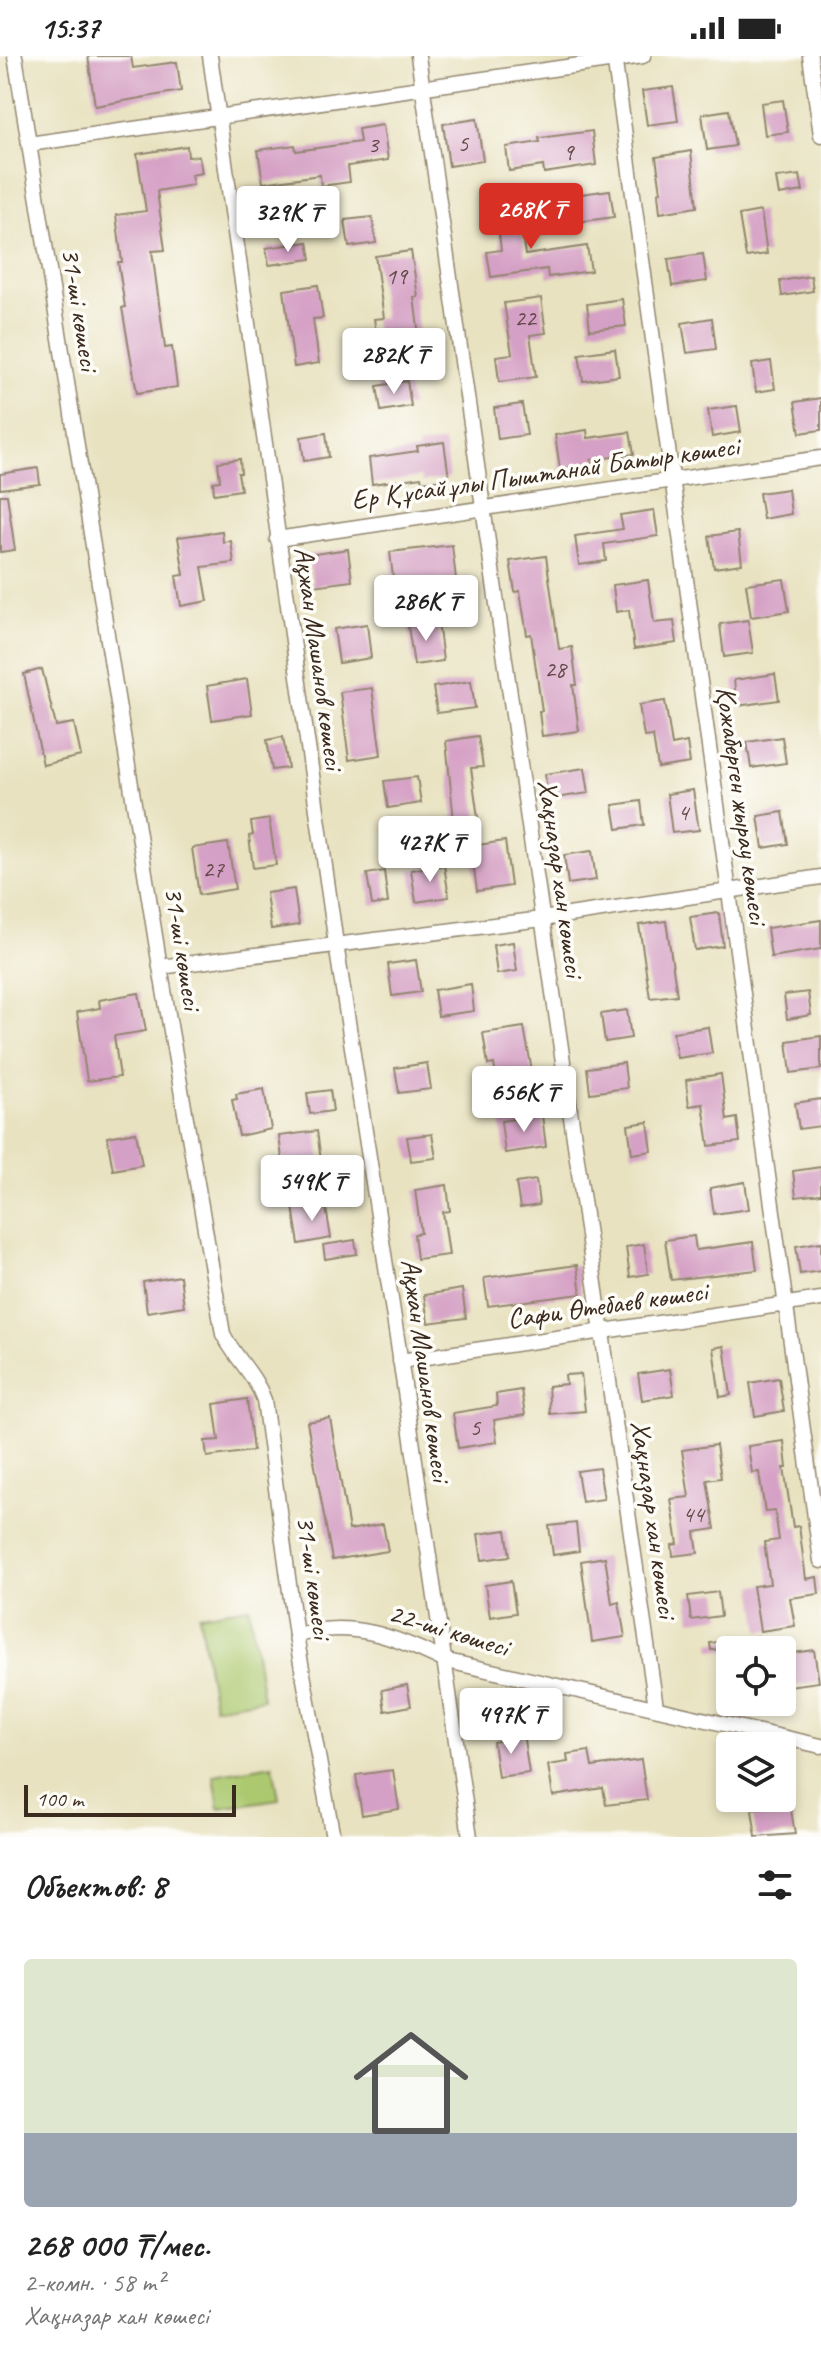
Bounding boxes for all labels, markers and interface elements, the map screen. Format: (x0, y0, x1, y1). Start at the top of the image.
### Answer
text: 15:37 (40, 9, 99, 47)
house number: 5 (458, 128, 470, 158)
house number: 3 (368, 129, 381, 159)
house number: 9 (563, 137, 576, 167)
pin: 268K ₸ (466, 183, 596, 251)
pin: 329K ₸ (223, 186, 353, 254)
text: 268K ₸ (497, 192, 565, 225)
text: 329K ₸ (255, 195, 321, 228)
street label: 31-ші көшесі (54, 245, 108, 377)
house number: 19 (385, 261, 409, 291)
house number: 22 (514, 303, 538, 333)
pin: 282K ₸ (329, 328, 459, 396)
text: 282K ₸ (360, 337, 428, 370)
street label: Ер Құсайұлы Пыштанай Батыр көшесі (349, 427, 745, 517)
street label: Ақжан Машанов көшесі (287, 544, 353, 775)
pin: 286K ₸ (361, 575, 491, 643)
text: 286K ₸ (392, 584, 460, 617)
house number: 28 (544, 654, 568, 684)
street label: Қожаберген жырау көшесі (709, 684, 777, 930)
street label: Хақназар хан көшесі (530, 777, 593, 983)
house number: 4 (678, 797, 691, 827)
pin: 427K ₸ (365, 816, 495, 884)
text: 427K ₸ (396, 825, 464, 858)
house number: 27 (202, 854, 225, 884)
street label: 31-ші көшесі (157, 884, 211, 1016)
pin: 656K ₸ (459, 1066, 589, 1134)
text: 656K ₸ (490, 1075, 558, 1108)
pin: 549K ₸ (247, 1155, 377, 1223)
text: 549K ₸ (279, 1164, 345, 1197)
street label: Ақжан Машанов көшесі (394, 1256, 460, 1487)
street label: Сафи Өтебаев көшесі (505, 1273, 713, 1336)
house number: 5 (470, 1412, 482, 1442)
street label: Хақназар хан көшесі (623, 1418, 686, 1624)
house number: 44 (682, 1499, 706, 1529)
street label: 31-ші көшесі (289, 1513, 341, 1644)
street label: 22-ші көшесі (385, 1595, 517, 1665)
map controls (716, 1636, 796, 1812)
button: locate (716, 1636, 796, 1716)
pin: 497K ₸ (446, 1688, 576, 1756)
text: 497K ₸ (478, 1697, 544, 1730)
button: layers (716, 1732, 796, 1812)
scale bar (24, 1781, 236, 1817)
text: 100 m (36, 1785, 83, 1813)
icon: filters (753, 1863, 797, 1907)
text: Объектов: 8 (24, 1864, 166, 1907)
icon: home (339, 2011, 483, 2155)
text: 268 000 ₸/мес. (24, 2223, 210, 2266)
text: 2-комн. · 58 m² (24, 2266, 164, 2299)
text: Хақназар хан көшесі (24, 2299, 209, 2332)

